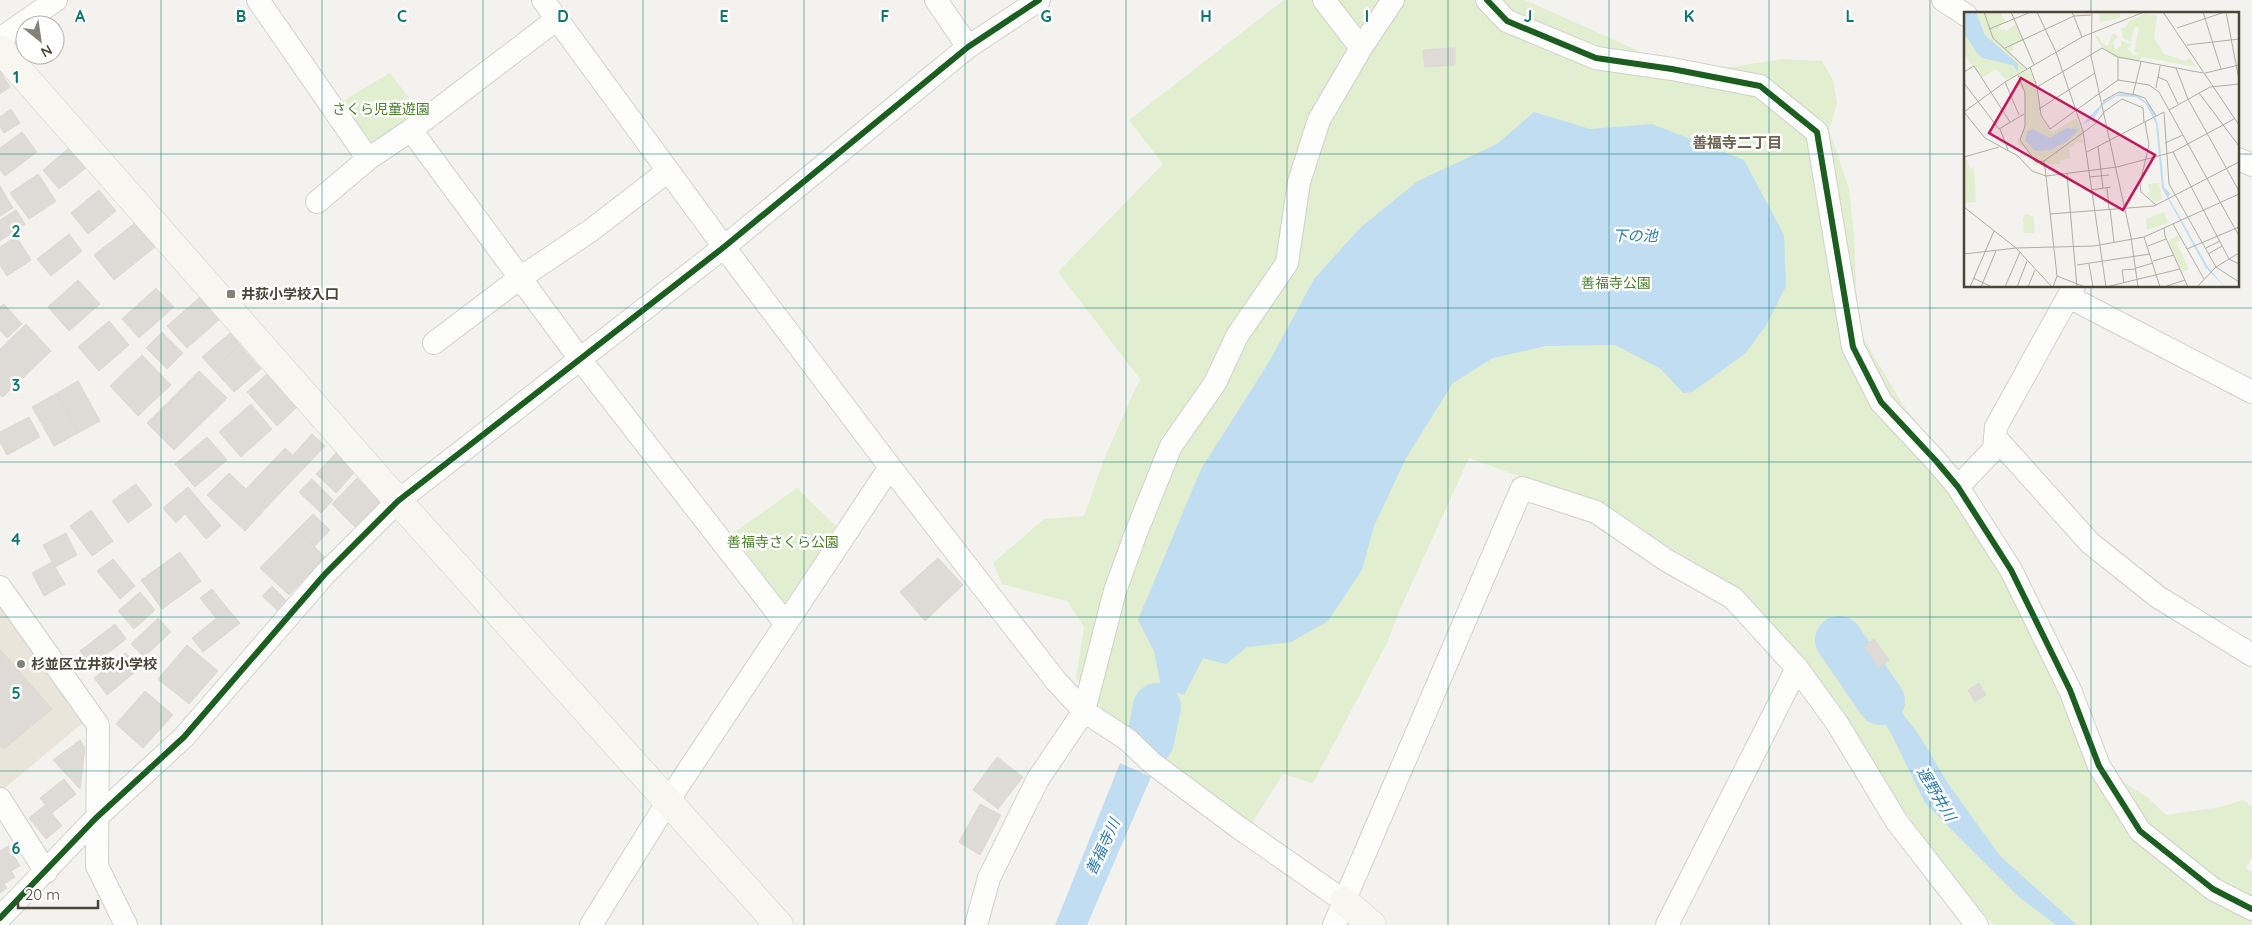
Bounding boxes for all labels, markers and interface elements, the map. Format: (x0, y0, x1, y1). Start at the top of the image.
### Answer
text: A (75, 6, 86, 26)
text: B (236, 6, 246, 26)
text: C (397, 6, 407, 26)
text: D (557, 6, 569, 26)
text: E (719, 6, 729, 26)
text: F (881, 6, 890, 26)
text: G (1040, 6, 1052, 26)
text: H (1200, 6, 1212, 26)
text: I (1365, 6, 1369, 26)
text: J (1524, 6, 1532, 26)
text: K (1684, 6, 1694, 26)
text: L (1846, 6, 1855, 26)
inset map (1964, 12, 2240, 288)
north arrow (15, 15, 65, 65)
text: N (38, 41, 55, 62)
text: 1 (13, 67, 19, 87)
park label: さくら児童遊園 (332, 100, 430, 118)
district label: 善福寺二丁目 (1692, 133, 1782, 152)
text: 2 (11, 221, 21, 241)
water label: 下の池 (1612, 226, 1659, 245)
park label: 善福寺公園 (1581, 274, 1651, 292)
place label: 井荻小学校入口 (241, 285, 339, 303)
marker: 井荻小学校入口 (225, 288, 237, 300)
text: 3 (12, 375, 20, 395)
text: 4 (11, 529, 21, 549)
park label: 善福寺さくら公園 (727, 533, 839, 551)
place label: 杉並区立井荻小学校 (31, 655, 157, 673)
marker: 杉並区立井荻小学校 (15, 658, 27, 670)
text: 5 (11, 683, 21, 703)
water label: 遅野井川 (1913, 763, 1961, 826)
water label: 善福寺川 (1081, 814, 1125, 878)
text: 6 (12, 838, 21, 858)
scale bar (18, 878, 98, 910)
text: 20 m (25, 885, 60, 904)

